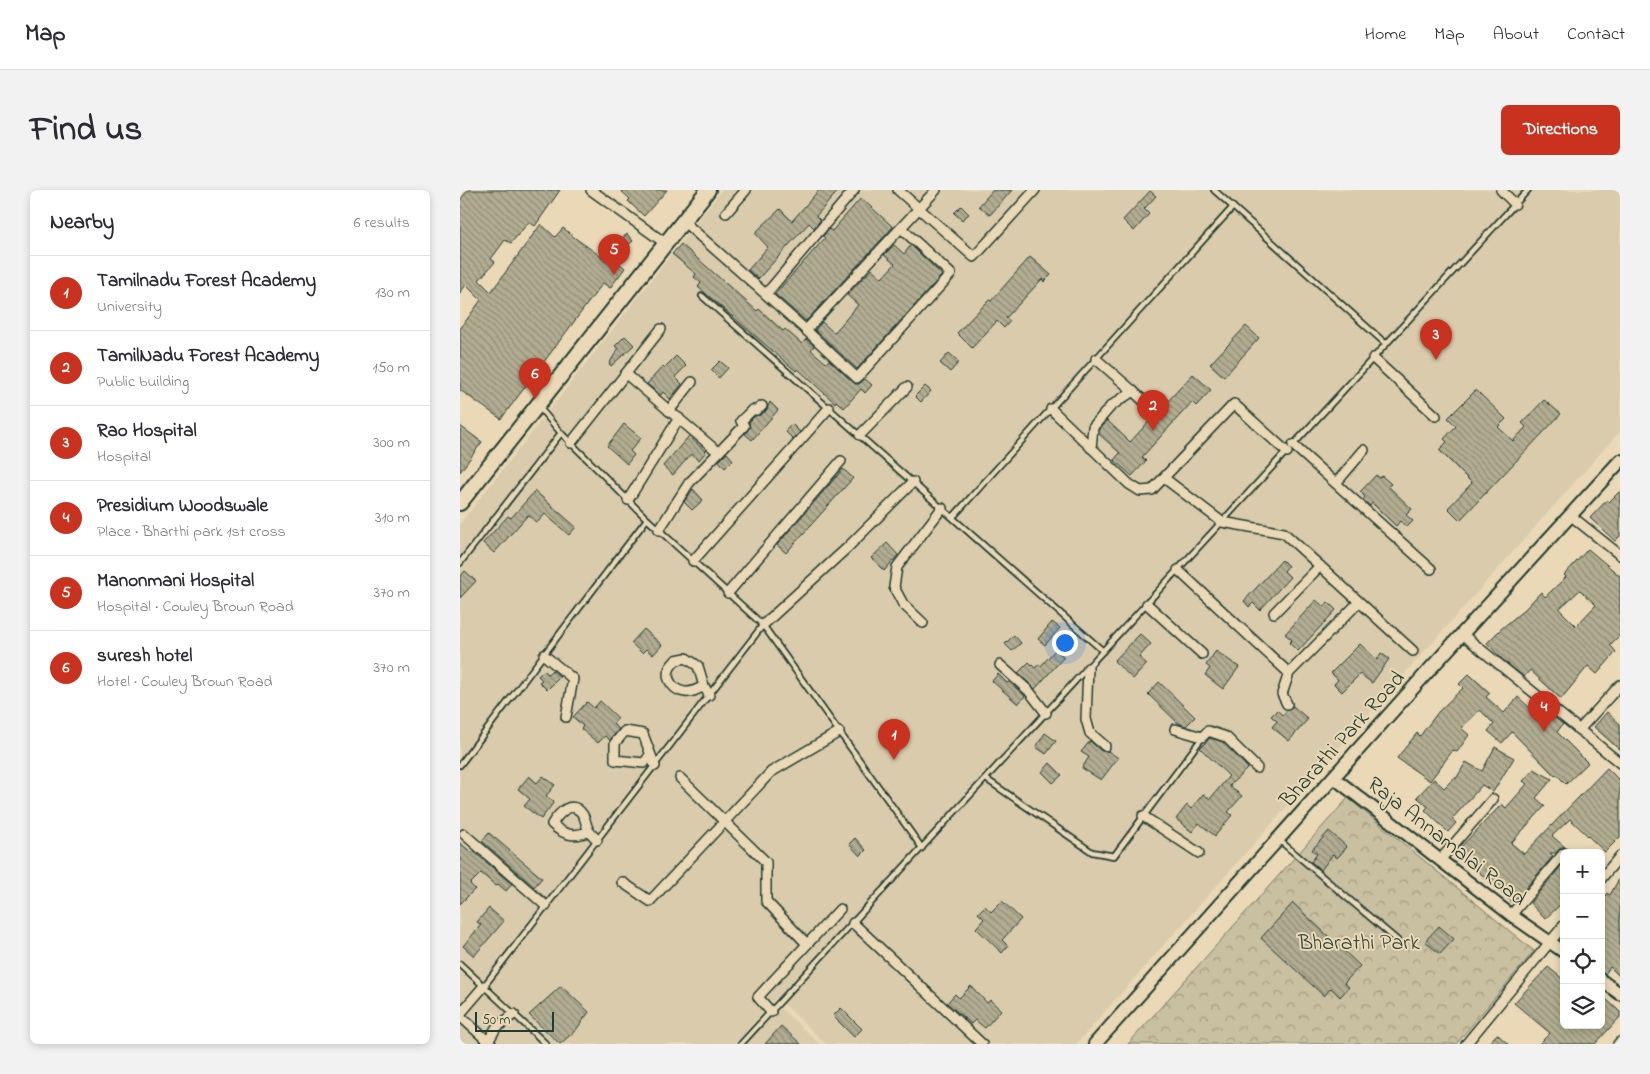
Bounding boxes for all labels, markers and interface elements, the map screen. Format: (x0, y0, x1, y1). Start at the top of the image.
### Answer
text: Map (25, 17, 66, 52)
text: Home (1365, 22, 1406, 48)
text: Map (1434, 22, 1465, 48)
text: About (1493, 22, 1539, 48)
text: Contact (1567, 22, 1625, 48)
text: Find us (30, 105, 142, 156)
button: Directions (1501, 105, 1620, 155)
text: Nearby (50, 208, 114, 238)
text: 6 results (353, 211, 410, 235)
pin: 5 (598, 234, 630, 275)
text: Tamilnadu Forest Academy (97, 268, 316, 295)
text: 1 (63, 281, 69, 305)
text: 130 m (375, 281, 410, 305)
text: University (97, 295, 162, 319)
pin: 3 (1420, 319, 1452, 360)
text: TamilNadu Forest Academy (97, 343, 319, 370)
text: 2 (62, 356, 70, 380)
text: 150 m (372, 356, 410, 380)
pin: 6 (519, 358, 551, 399)
text: Public building (97, 370, 189, 394)
pin: 2 (1137, 390, 1169, 431)
text: Rao Hospital (97, 418, 197, 445)
text: 3 (63, 431, 69, 455)
text: 300 m (373, 431, 410, 455)
text: Hospital (97, 445, 151, 469)
text: Presidium Woodswale (97, 493, 268, 520)
text: 4 (63, 506, 69, 530)
text: 310 m (375, 506, 410, 530)
text: Place · Bharthi park 1st cross (97, 520, 286, 544)
text: Manonmani Hospital (97, 568, 254, 595)
text: 5 (61, 581, 71, 605)
text: 370 m (373, 581, 410, 605)
text: Hospital · Cowley Brown Road (97, 595, 294, 619)
your location (1052, 630, 1078, 656)
text: suresh hotel (97, 643, 192, 670)
text: 6 (62, 656, 70, 680)
text: 370 m (373, 656, 410, 680)
street label: Bharathi Park Road (1272, 664, 1414, 816)
text: Hotel · Cowley Brown Road (97, 670, 273, 694)
pin: 4 (1528, 691, 1560, 732)
pin: 1 (878, 719, 910, 760)
street label: Raja Annamalai Road (1360, 770, 1533, 915)
map controls (1560, 849, 1605, 1029)
button: + (1560, 849, 1605, 894)
button: − (1560, 894, 1605, 939)
park label: Bharathi Park (1297, 928, 1420, 960)
button: locate (1560, 939, 1605, 984)
button: layers (1560, 984, 1605, 1029)
scale bar (475, 1009, 554, 1032)
text: 50 m (482, 1010, 510, 1031)

